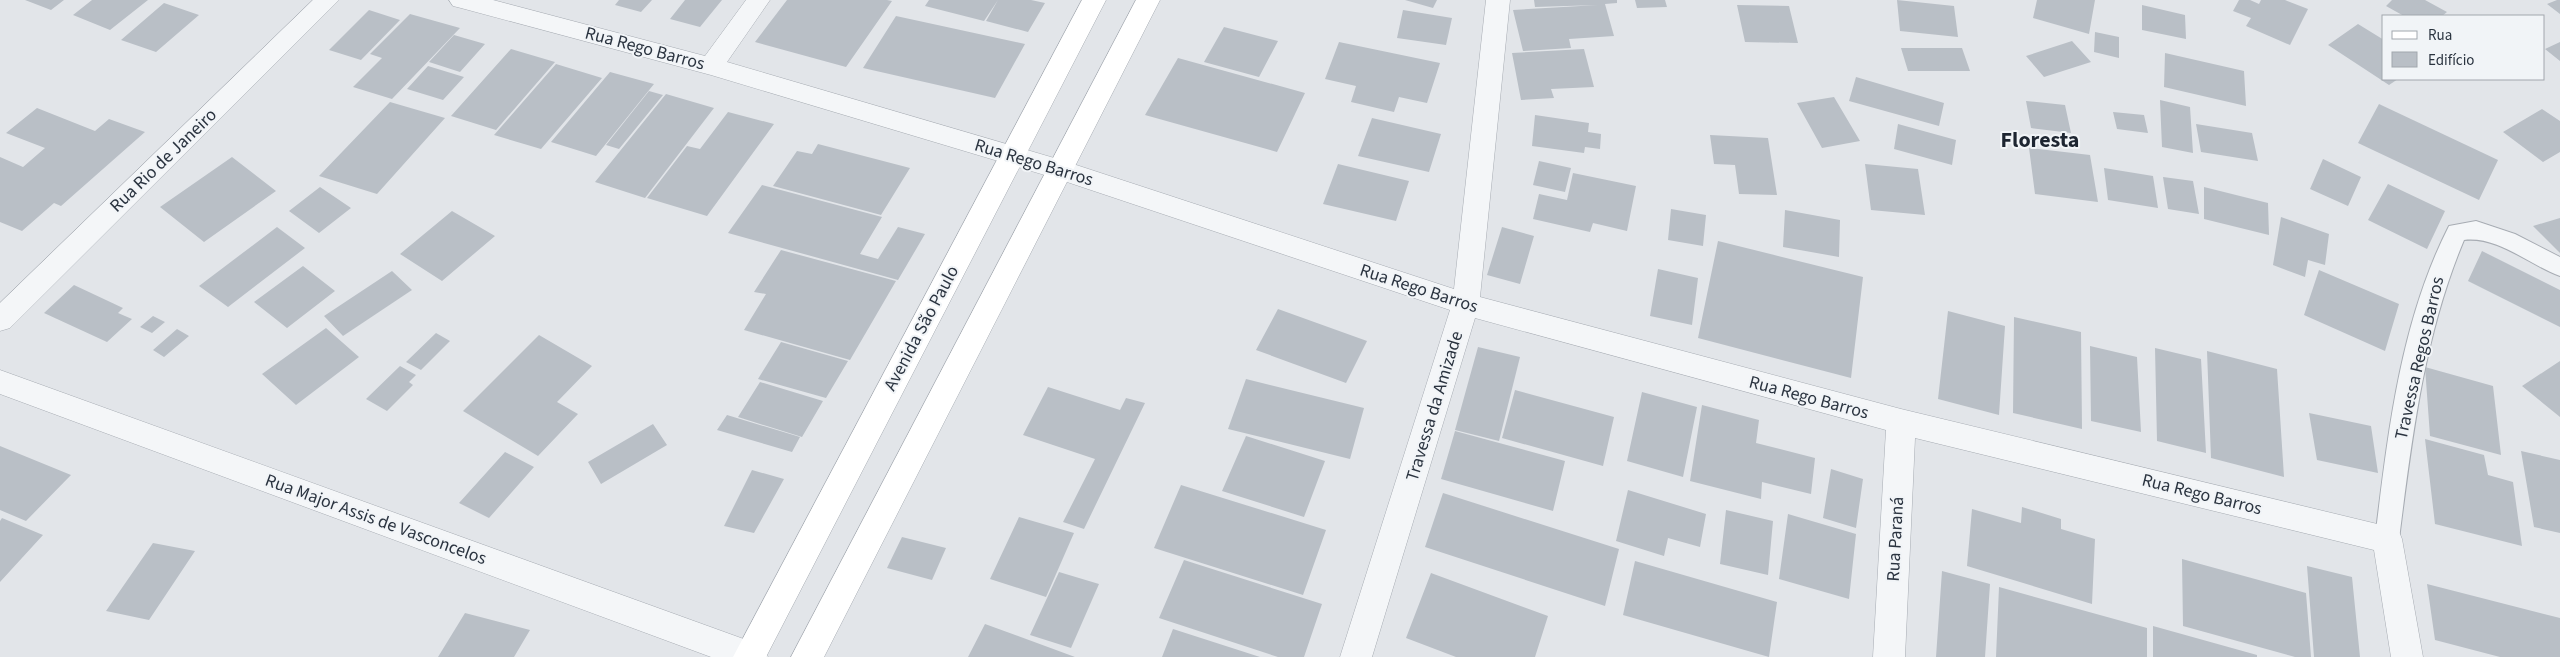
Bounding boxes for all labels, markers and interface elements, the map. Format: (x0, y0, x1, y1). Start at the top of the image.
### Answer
legend (2382, 15, 2545, 80)
street label: Rua Rego Barros (582, 20, 707, 76)
text: Rua (2428, 25, 2452, 46)
text: Edifício (2428, 50, 2475, 71)
street label: Rua Rio de Janeiro (104, 103, 222, 218)
district label: Floresta (2001, 124, 2079, 156)
street label: Rua Rego Barros (971, 133, 1096, 192)
street label: Rua Rego Barros (1357, 258, 1481, 319)
street label: Avenida São Paulo (878, 261, 965, 395)
street label: Travessa Regos Barros (2389, 274, 2450, 442)
street label: Travessa da Amizade (1400, 328, 1469, 484)
street label: Rua Rego Barros (1746, 369, 1871, 425)
street label: Rua Rego Barros (2139, 467, 2265, 521)
street label: Rua Major Assis de Vasconcelos (262, 468, 490, 571)
street label: Rua Paraná (1881, 496, 1910, 582)

